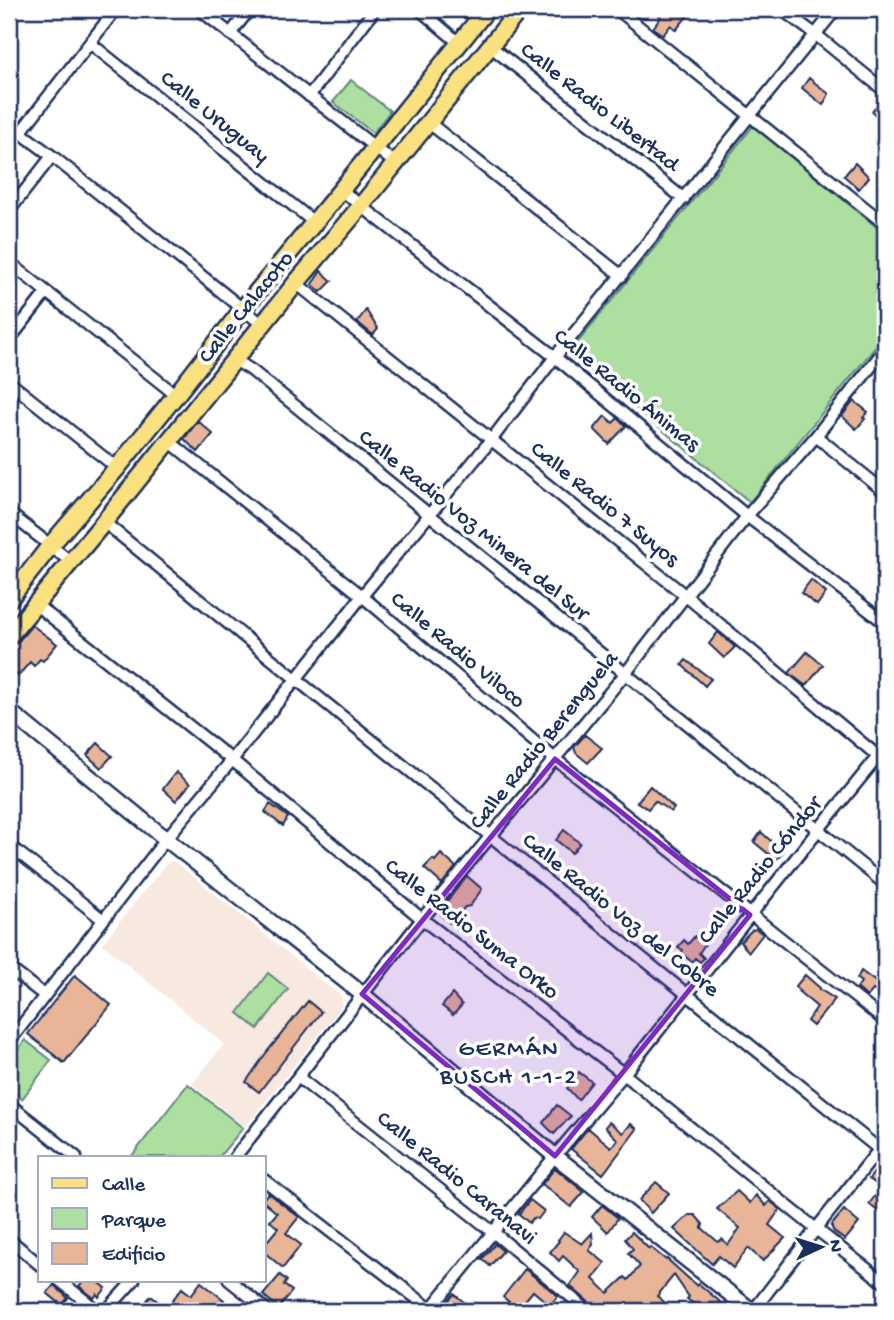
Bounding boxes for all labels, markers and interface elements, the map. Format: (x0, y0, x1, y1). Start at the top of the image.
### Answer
street label: Calle Radio Libertad (514, 37, 685, 179)
street label: Calle Uruguay (154, 66, 274, 170)
street label: Calle Calacoto (193, 246, 301, 370)
street label: Calle Radio Ánimas (547, 323, 706, 459)
street label: Calle Radio Voz Minera del Sur (352, 424, 595, 629)
street label: Calle Radio 7 Suyos (524, 437, 684, 574)
street label: Calle Radio Viloco (384, 587, 530, 715)
street label: Calle Radio Berenguela (465, 645, 626, 836)
street label: Calle Radio Cóndor (693, 790, 830, 950)
street label: Calle Radio Voz del Cobre (516, 828, 725, 1005)
street label: Calle Radio Suma Orko (379, 854, 563, 1006)
district label: GERMÁN BUSCH 1-1-2 (439, 1036, 578, 1093)
street label: Calle Radio Caranavi (370, 1106, 542, 1252)
legend (38, 1156, 266, 1282)
text: Calle (102, 1174, 146, 1199)
text: Parque (101, 1210, 167, 1235)
north arrow (786, 1212, 856, 1282)
text: N (823, 1239, 846, 1253)
text: Edificio (102, 1244, 166, 1269)

